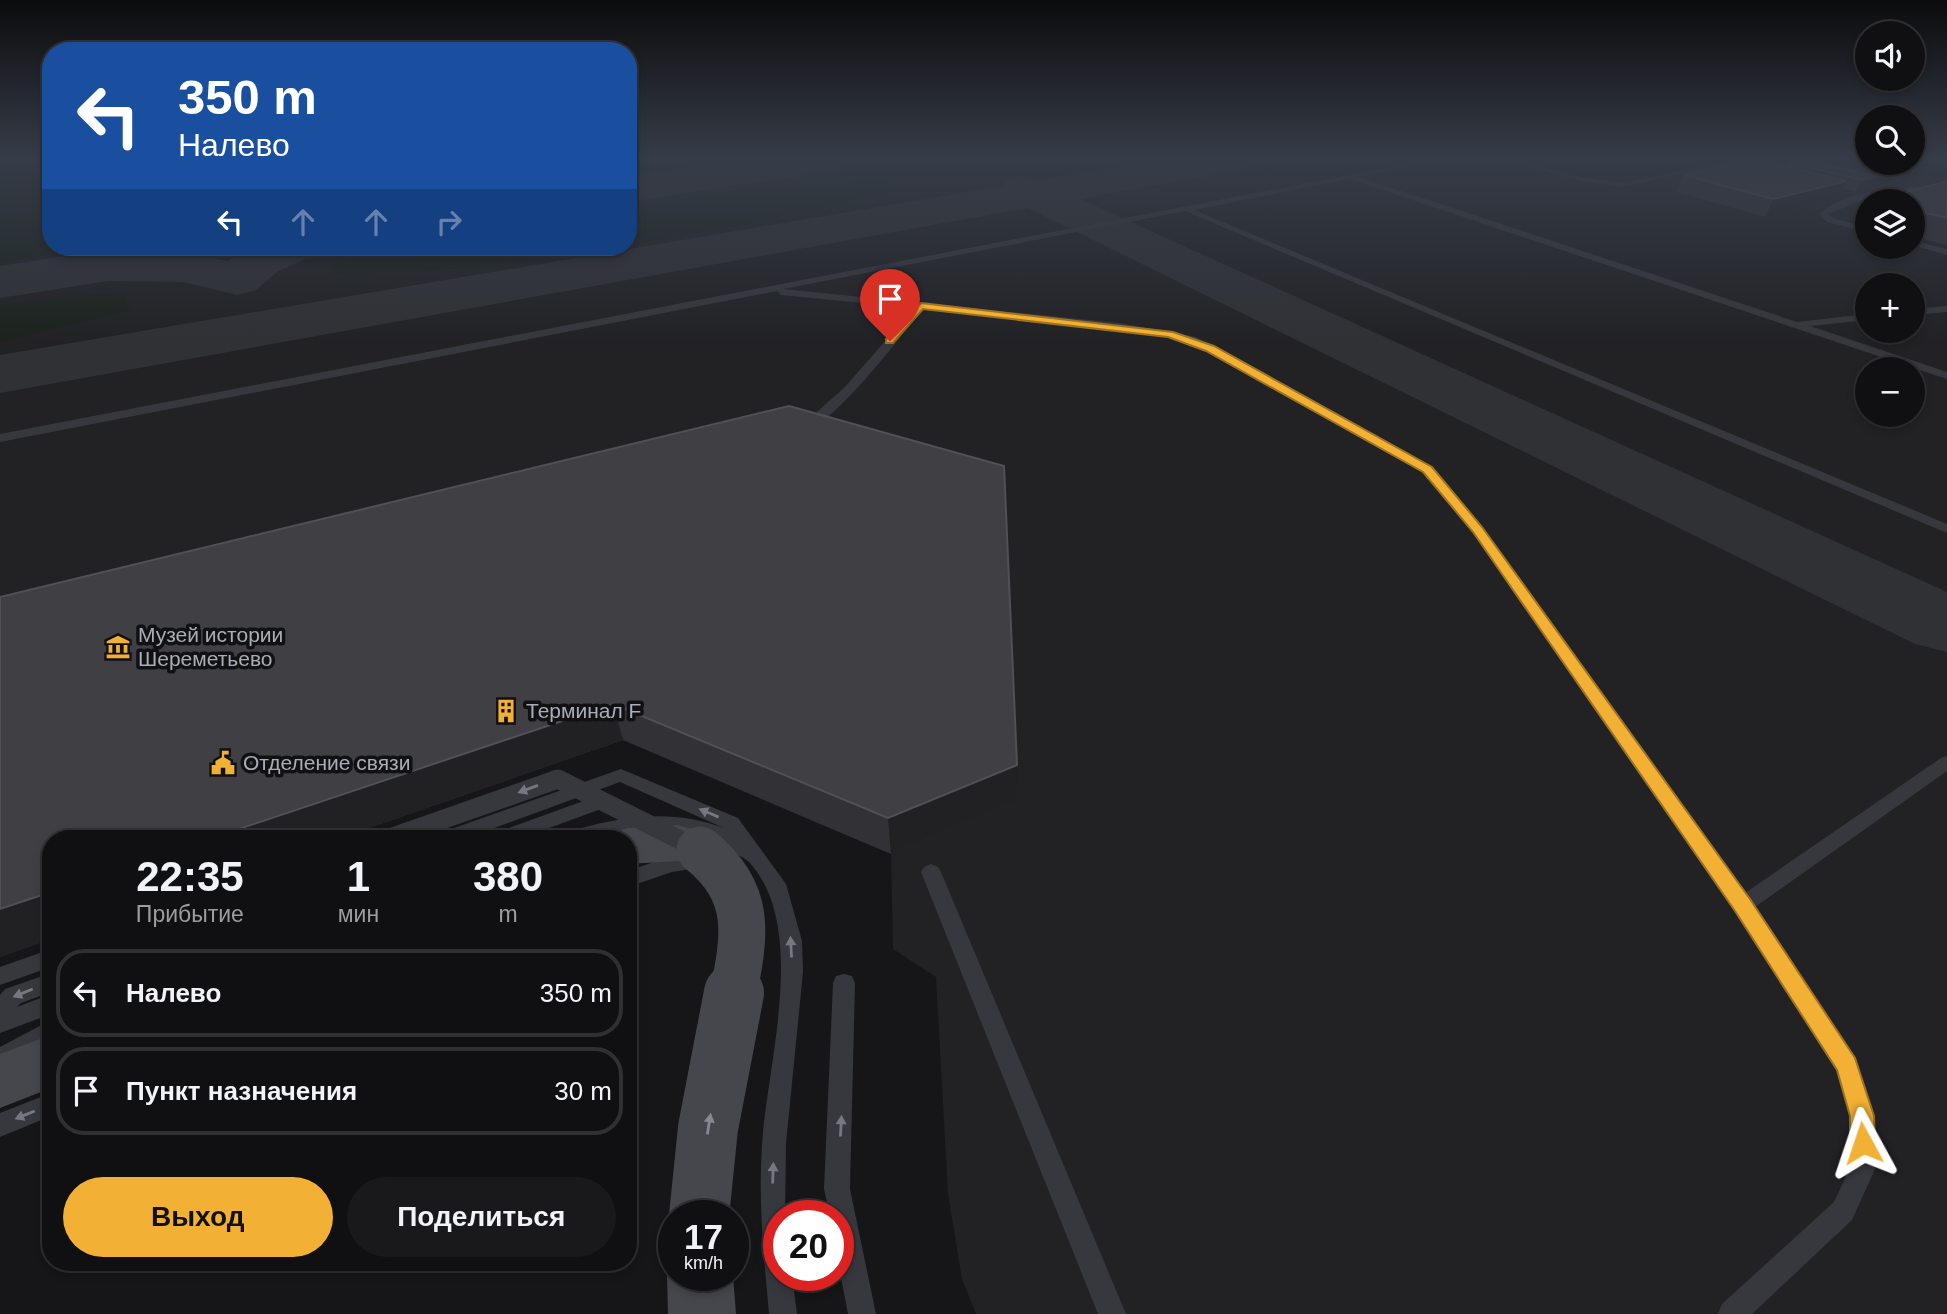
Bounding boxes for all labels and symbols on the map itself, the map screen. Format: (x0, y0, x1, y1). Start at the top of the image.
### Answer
pin (860, 269, 920, 341)
place label: Музей истории Шереметьево (138, 623, 283, 670)
museum icon: Музей истории Шереметьево (104, 633, 132, 661)
building icon: Терминал F (492, 697, 520, 725)
place label: Терминал F (526, 699, 641, 722)
public building icon: Отделение связи (209, 749, 237, 777)
place label: Отделение связи (243, 751, 410, 774)
one-way arrow (517, 784, 538, 795)
one-way arrow (698, 807, 719, 818)
one-way arrow (786, 935, 797, 957)
one-way arrow (13, 987, 33, 999)
position arrow (1826, 1106, 1900, 1180)
one-way arrow (15, 1109, 36, 1120)
one-way arrow (704, 1113, 715, 1135)
one-way arrow (835, 1115, 846, 1137)
one-way arrow (767, 1162, 779, 1184)
speed limit sign: 20 (763, 1200, 854, 1291)

